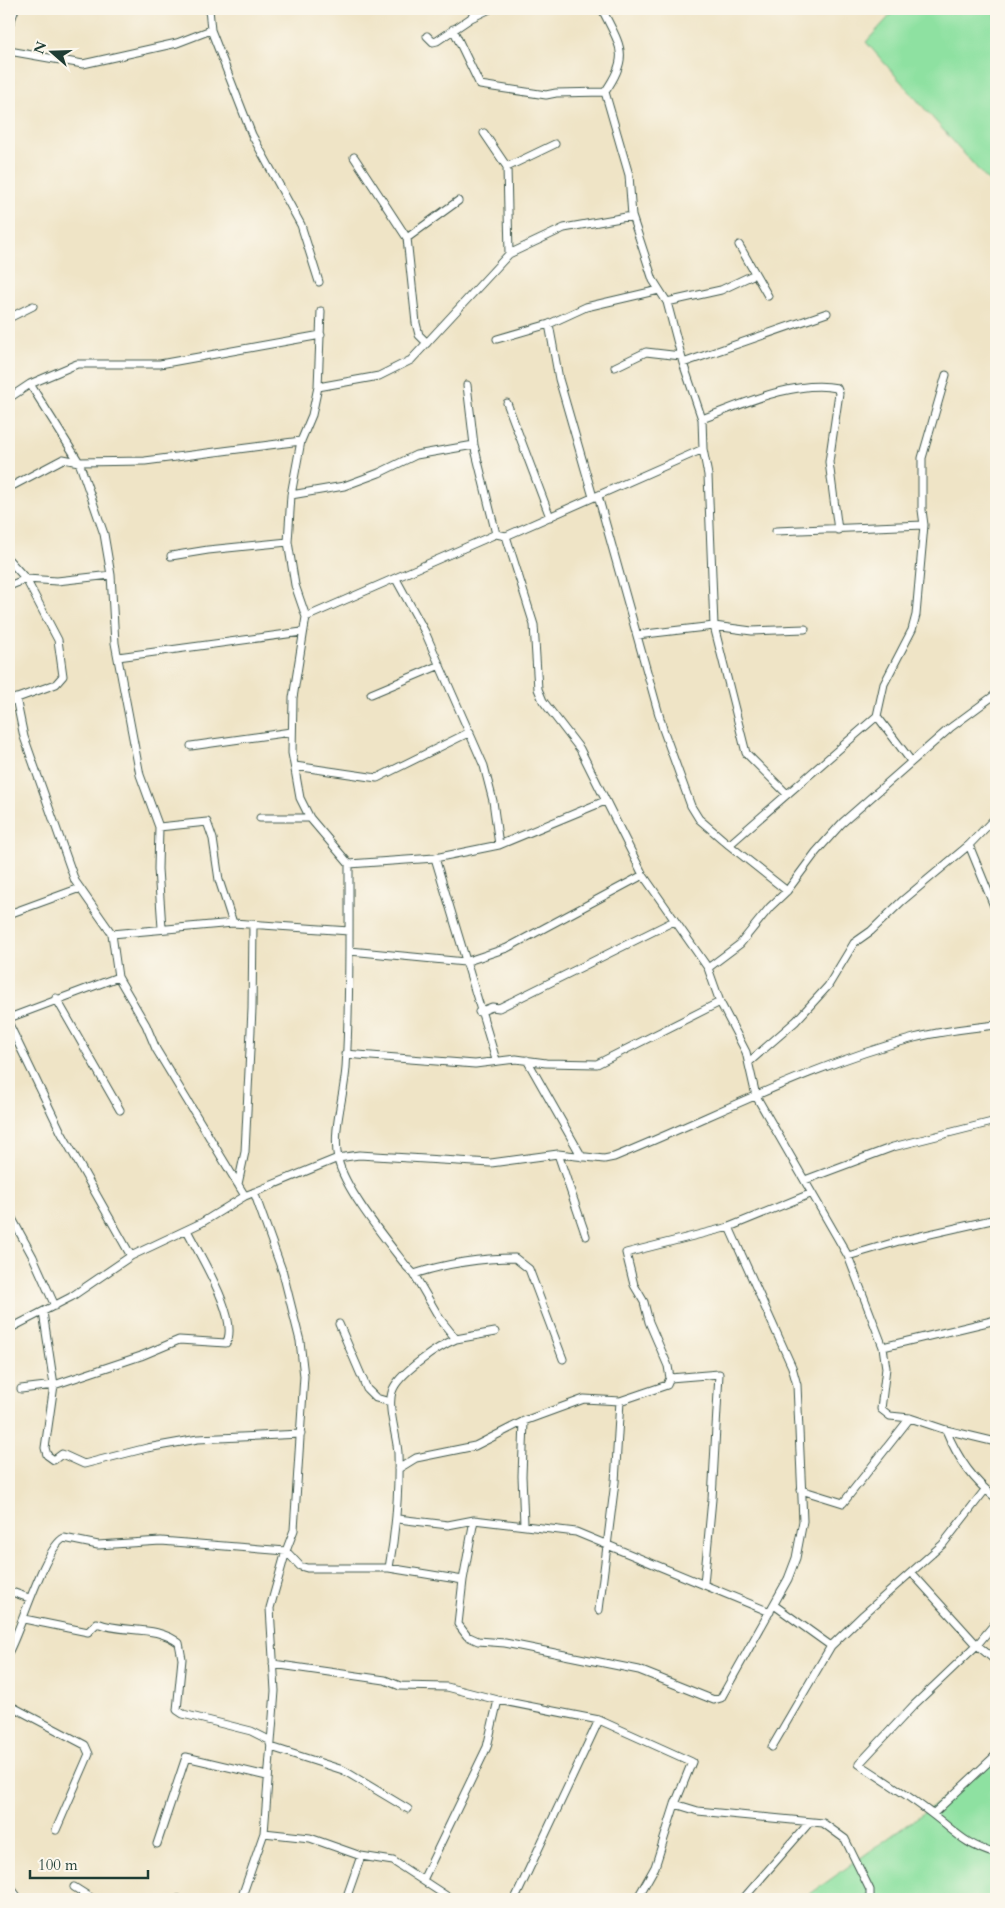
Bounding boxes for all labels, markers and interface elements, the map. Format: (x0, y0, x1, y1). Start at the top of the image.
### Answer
north arrow (28, 28, 78, 78)
text: N (29, 39, 51, 57)
scale bar (30, 1848, 148, 1880)
text: 100 m (38, 1855, 78, 1875)

